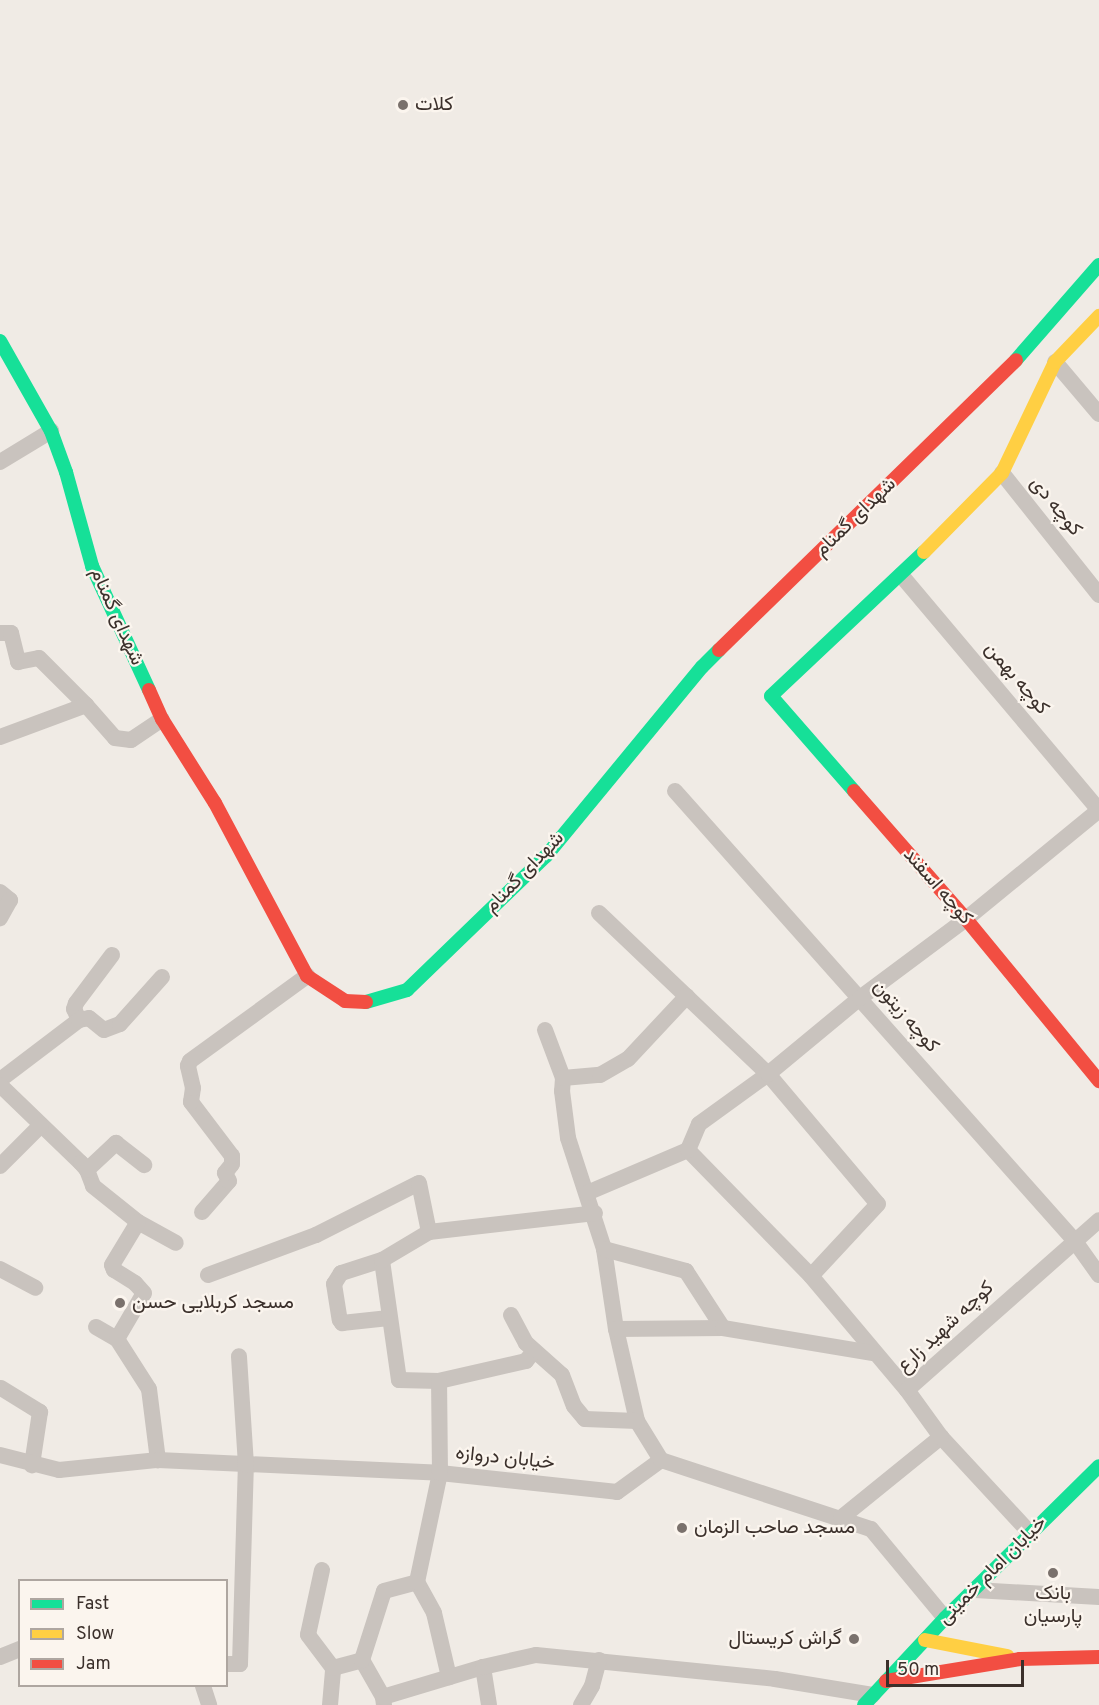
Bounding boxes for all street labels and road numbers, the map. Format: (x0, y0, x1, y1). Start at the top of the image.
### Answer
street label: کوچه دی (1024, 472, 1086, 542)
street label: شهدای گمنام (810, 473, 902, 563)
street label: شهدای گمنام (84, 565, 148, 669)
street label: کوچه بهمن (979, 638, 1053, 720)
street label: شهدای گمنام (480, 827, 570, 919)
street label: کوچه اسفند (897, 844, 977, 930)
street label: کوچه زیتون (867, 976, 943, 1058)
street label: کوچه شهید زارع (893, 1277, 999, 1379)
street label: خیابان دروازه (454, 1442, 556, 1476)
street label: خیابان امام خمینی (934, 1512, 1052, 1630)

